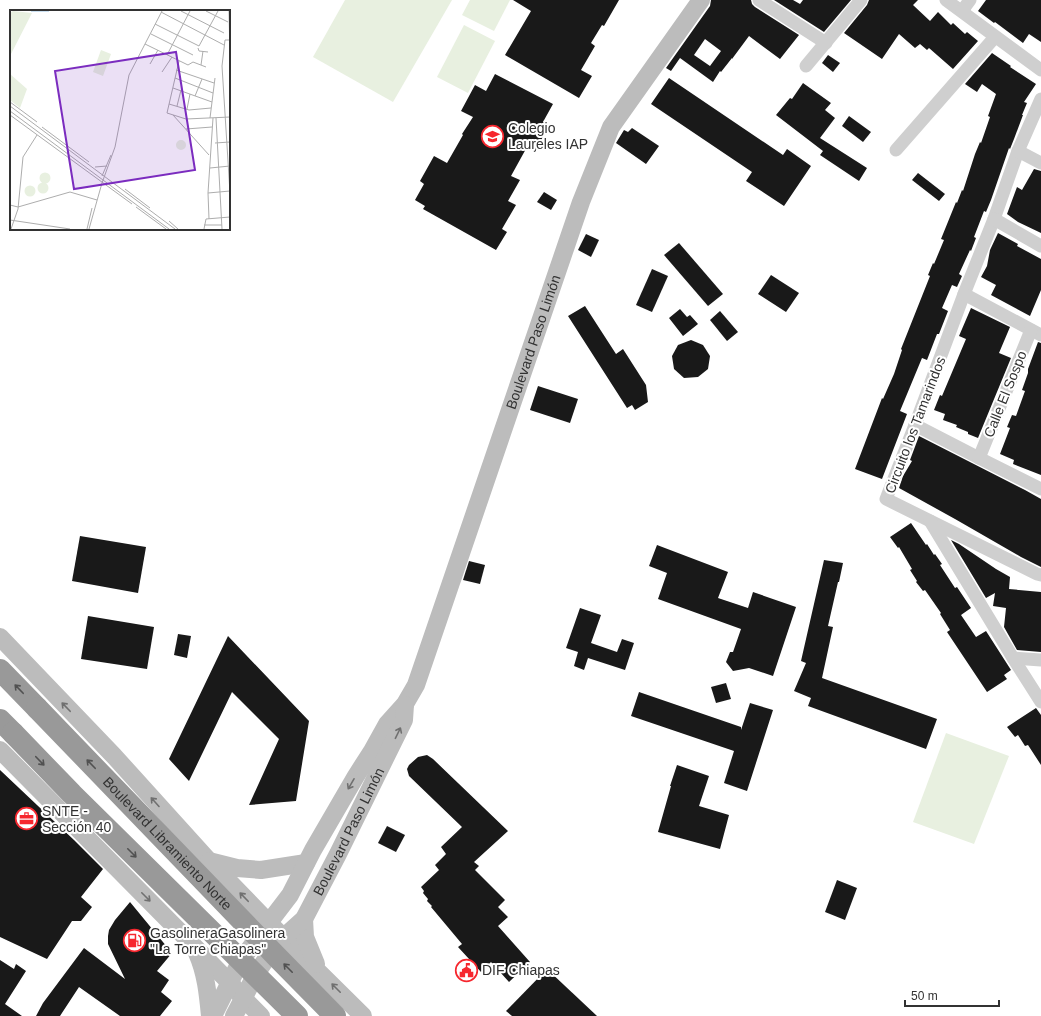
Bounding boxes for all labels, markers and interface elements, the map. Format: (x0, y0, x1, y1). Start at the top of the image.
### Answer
inset map (10, 10, 230, 230)
place label: Colegio Laureles IAP (508, 120, 588, 152)
school or university icon: Colegio Laureles IAP (480, 123, 506, 149)
street label: Boulevard Paso Limón (503, 273, 564, 411)
street label: Calle El Sospo (980, 348, 1030, 440)
street label: Circuito los Tamarindos (882, 354, 948, 496)
one-way arrow (14, 684, 24, 694)
one-way arrow (61, 702, 71, 712)
one-way arrow (395, 727, 402, 739)
one-way arrow (35, 756, 45, 766)
one-way arrow (86, 759, 96, 769)
street label: Boulevard Paso Limón (310, 765, 387, 898)
street label: Boulevard Libramiento Norte (100, 774, 235, 913)
one-way arrow (347, 778, 355, 790)
one-way arrow (151, 797, 160, 807)
place label: SNTE - Sección 40 (42, 803, 111, 835)
office icon: SNTE - Sección 40 (13, 806, 39, 832)
one-way arrow (127, 848, 137, 858)
one-way arrow (141, 892, 151, 902)
one-way arrow (239, 892, 249, 902)
place label: GasolineraGasolinera "La Torre Chiapas" (150, 925, 286, 957)
fuel station icon: GasolineraGasolinera "La Torre Chiapas" (122, 928, 148, 954)
public building icon: DIF Chiapas (453, 957, 479, 983)
place label: DIF Chiapas (482, 962, 560, 978)
one-way arrow (283, 963, 293, 973)
scale bar (905, 982, 999, 1008)
one-way arrow (331, 983, 341, 993)
text: 50 m (911, 989, 938, 1003)

